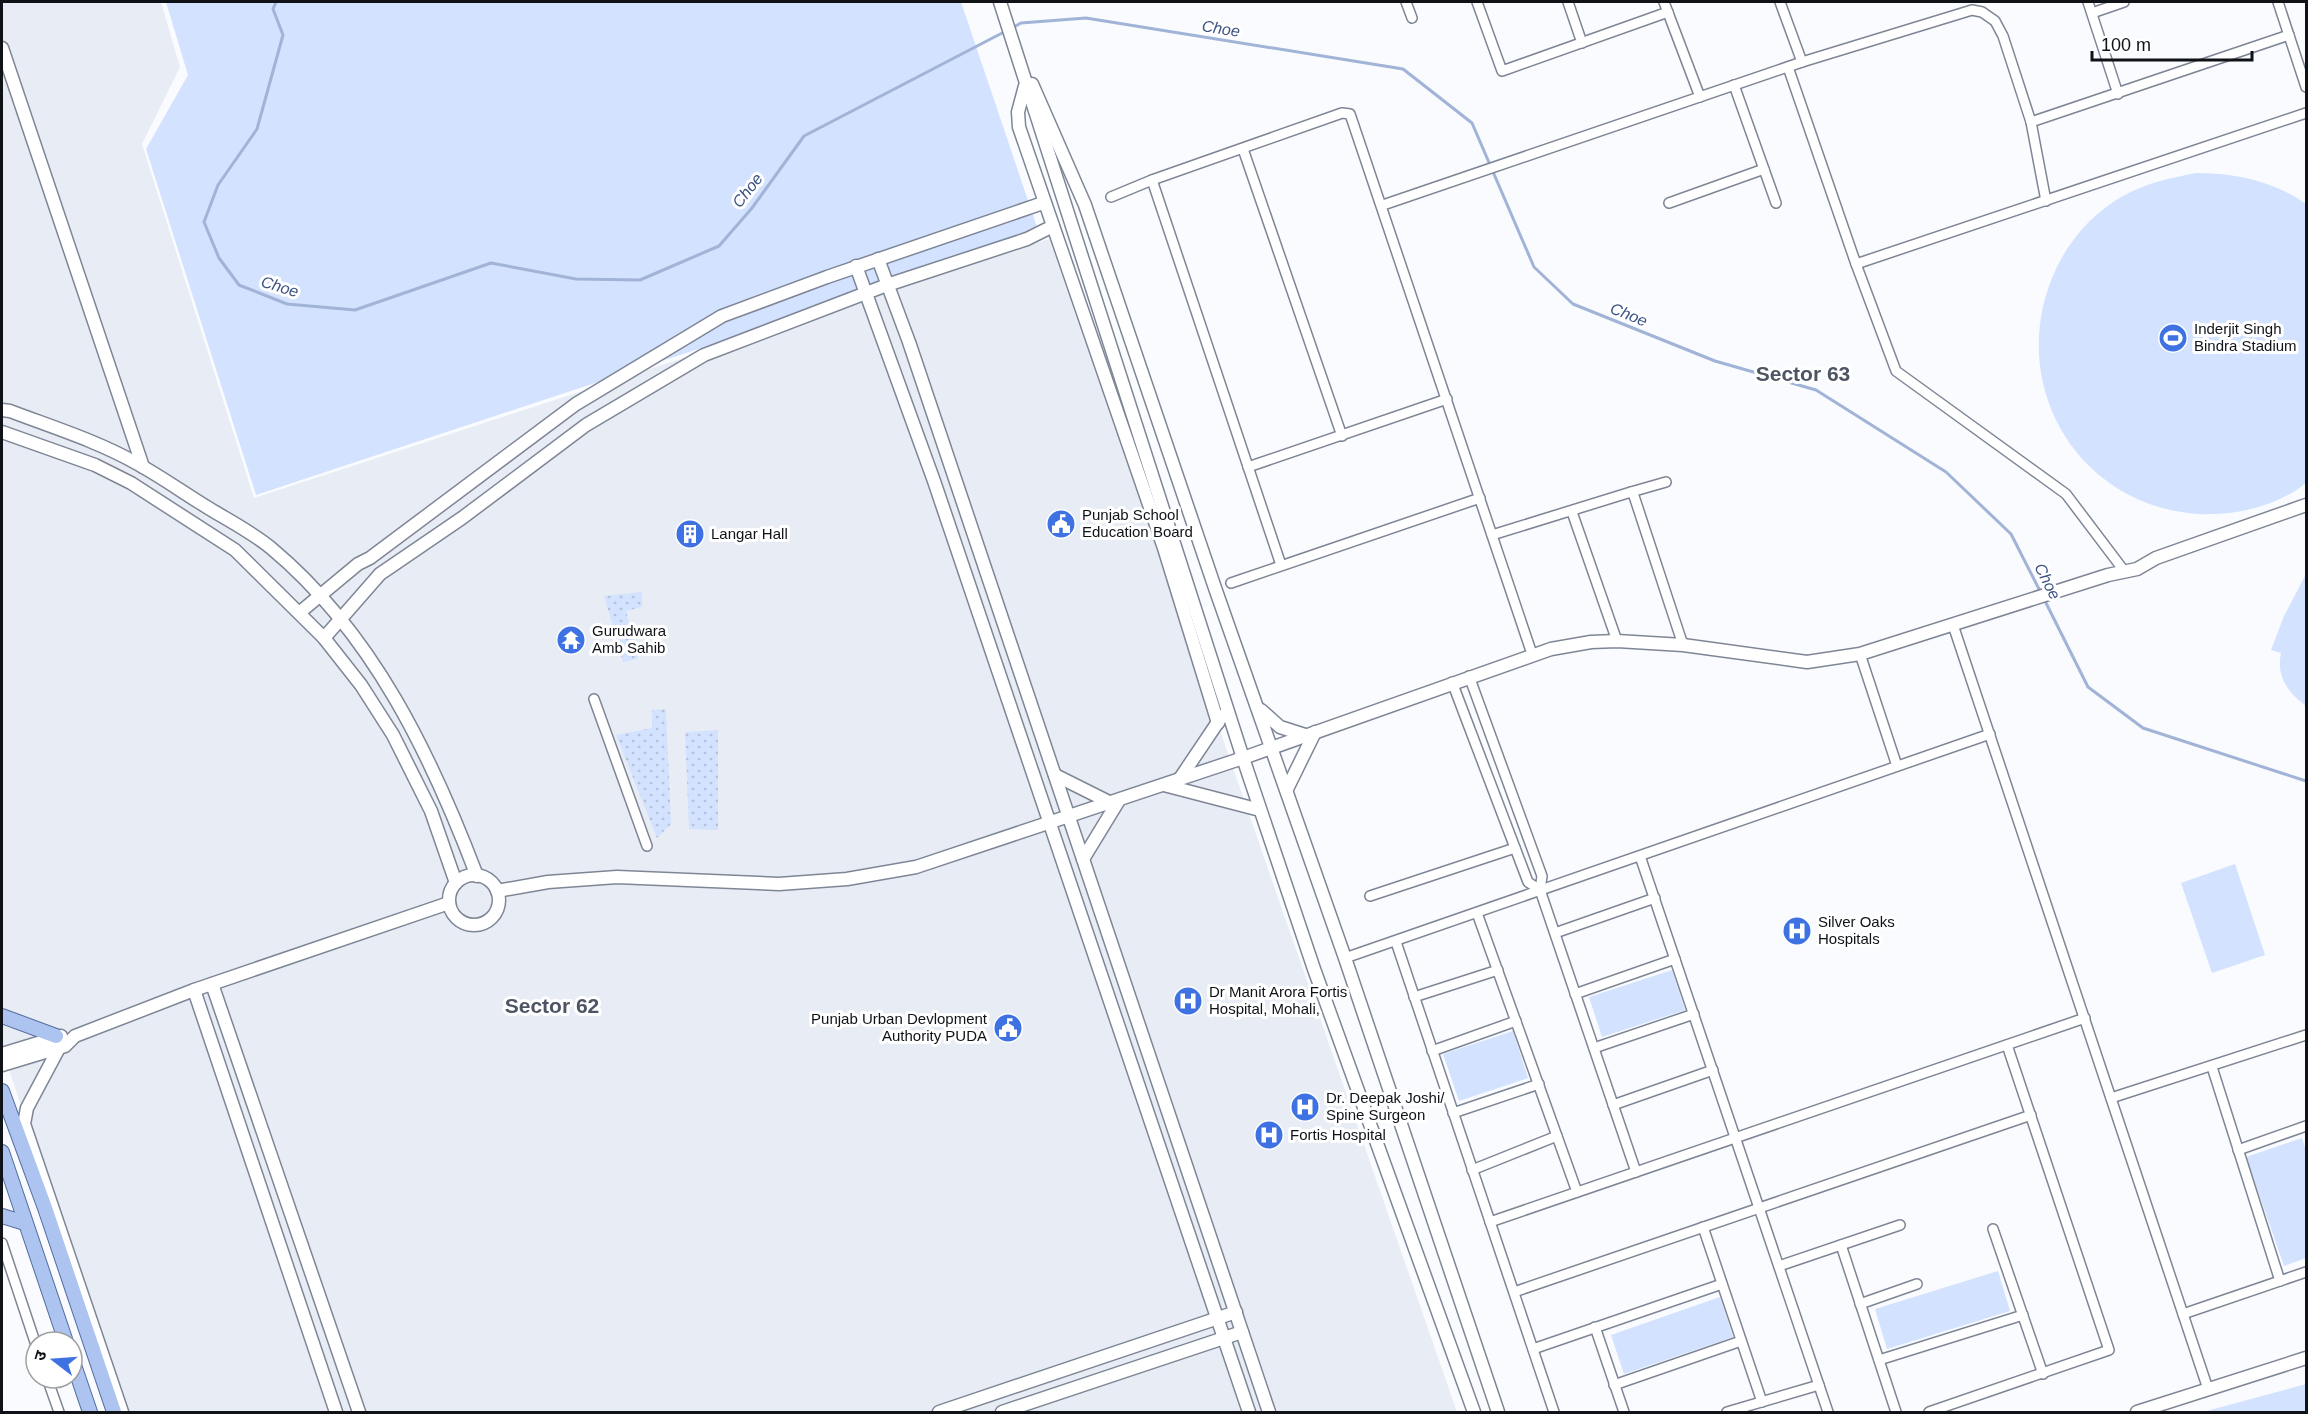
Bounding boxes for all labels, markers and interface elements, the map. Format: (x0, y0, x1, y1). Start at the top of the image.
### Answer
water label: Choe (1201, 17, 1241, 40)
scale bar (2092, 24, 2252, 62)
text: 100 m (2101, 35, 2151, 55)
water label: Choe (729, 170, 766, 211)
water label: Choe (259, 273, 301, 300)
water label: Choe (1608, 299, 1650, 330)
place label: Inderjit Singh Bindra Stadium (2194, 320, 2297, 354)
sports icon: Inderjit Singh Bindra Stadium (2157, 322, 2189, 354)
district label: Sector 63 (1756, 362, 1850, 385)
place label: Punjab School Education Board (1082, 506, 1193, 540)
public building icon: Punjab School Education Board (1045, 508, 1077, 540)
building icon: Langar Hall (674, 518, 706, 550)
place label: Langar Hall (711, 525, 788, 542)
water label: Choe (2031, 560, 2064, 602)
place label: Gurudwara Amb Sahib (592, 622, 667, 656)
temple icon: Gurudwara Amb Sahib (555, 624, 587, 656)
place label: Silver Oaks Hospitals (1818, 913, 1895, 947)
hospital icon: Silver Oaks Hospitals (1781, 915, 1813, 947)
place label: Dr Manit Arora Fortis Hospital, Mohali, (1209, 983, 1347, 1017)
hospital icon: Dr Manit Arora Fortis Hospital, Mohali, (1172, 985, 1204, 1017)
district label: Sector 62 (505, 994, 599, 1017)
place label: Punjab Urban Devlopment Authority PUDA (811, 1010, 988, 1044)
public building icon: Punjab Urban Devlopment Authority PUDA (992, 1012, 1024, 1044)
place label: Dr. Deepak Joshi/ Spine Surgeon (1326, 1089, 1445, 1123)
hospital icon: Dr. Deepak Joshi/ Spine Surgeon (1289, 1091, 1321, 1123)
hospital icon: Fortis Hospital (1253, 1119, 1285, 1151)
place label: Fortis Hospital (1290, 1126, 1386, 1143)
north arrow (24, 1330, 84, 1390)
text: उ (31, 1348, 50, 1363)

